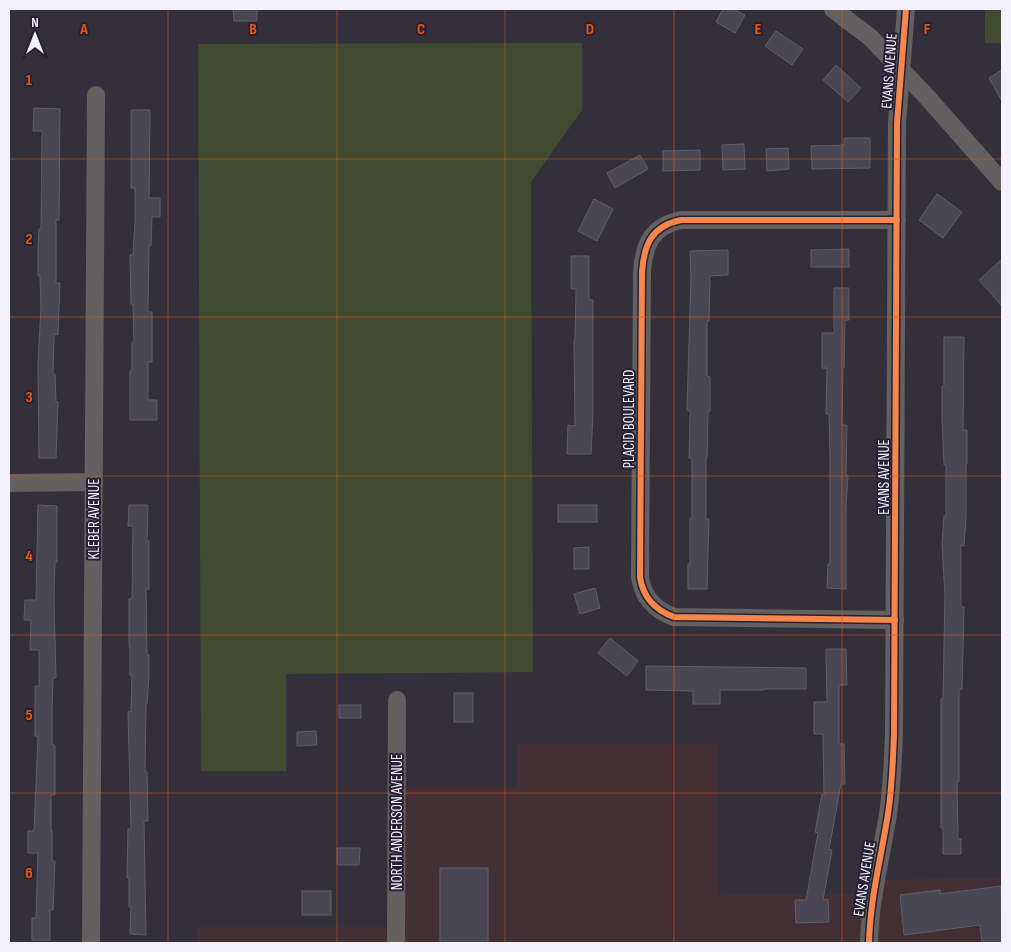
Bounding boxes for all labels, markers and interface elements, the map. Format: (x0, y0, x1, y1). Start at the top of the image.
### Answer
north arrow (10, 10, 60, 60)
text: N (31, 14, 39, 31)
text: A (79, 20, 88, 39)
text: B (249, 20, 257, 39)
text: C (417, 20, 425, 39)
text: D (586, 20, 594, 39)
text: E (755, 20, 762, 39)
text: F (924, 20, 931, 39)
street label: EVANS AVENUE (877, 33, 902, 109)
text: 1 (26, 71, 33, 90)
text: 2 (25, 230, 33, 249)
street label: PLACID BOULEVARD (620, 370, 639, 468)
text: 3 (25, 388, 33, 407)
street label: EVANS AVENUE (875, 439, 894, 515)
street label: KLEBER AVENUE (85, 479, 104, 559)
text: 4 (25, 547, 33, 566)
text: 5 (25, 706, 33, 725)
street label: NORTH ANDERSON AVENUE (388, 754, 407, 890)
street label: EVANS AVENUE (849, 840, 880, 918)
text: 6 (25, 864, 33, 883)

